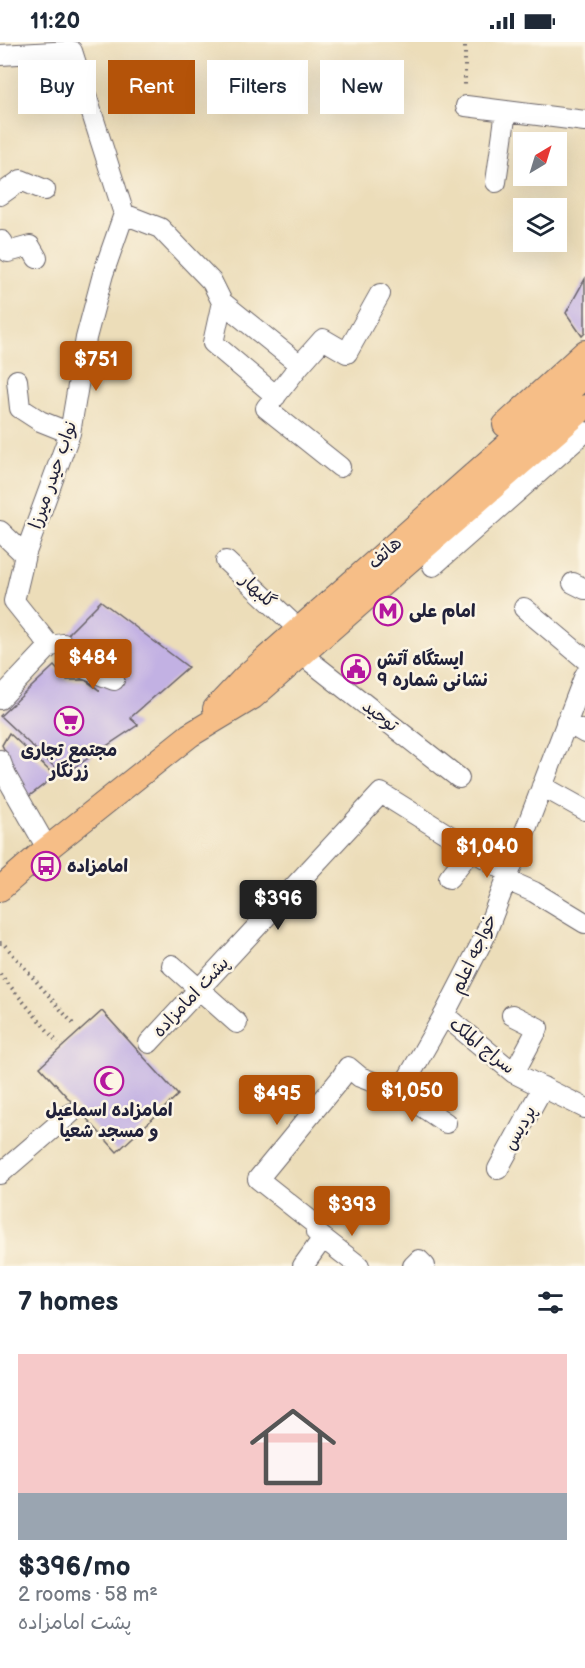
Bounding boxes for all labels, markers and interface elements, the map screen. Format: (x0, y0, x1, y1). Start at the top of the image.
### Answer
text: 11:20 (30, 8, 80, 35)
chip: Buy (18, 60, 96, 114)
chip: Rent (108, 60, 195, 114)
chip: Filters (207, 60, 308, 114)
chip: New (320, 60, 404, 114)
north arrow (513, 132, 567, 186)
map controls (513, 132, 567, 252)
button: layers (513, 198, 567, 252)
pin: $751 (60, 341, 132, 392)
text: $751 (74, 348, 118, 372)
street label: نواب حیدر میرزا (25, 418, 81, 532)
street label: هاتف (364, 532, 406, 574)
street label: گلبهار (234, 568, 280, 613)
metro station icon: امام علی (372, 595, 404, 627)
place label: امام علی (409, 601, 476, 625)
pin: $484 (57, 639, 129, 690)
text: $484 (69, 646, 117, 670)
place label: ایستگاه آتش نشانی شماره 9 (377, 648, 488, 692)
public building icon: ایستگاه آتش نشانی شماره 9 (340, 653, 372, 685)
street label: توحید (358, 695, 403, 737)
supermarket icon: مجتمع تجاری زرنگار (53, 705, 85, 737)
place label: مجتمع تجاری زرنگار (21, 740, 117, 782)
pin: $1,040 (438, 828, 536, 879)
text: $1,040 (456, 835, 518, 859)
bus stop icon: امامزاده (30, 850, 62, 882)
place label: امامزاده (67, 856, 128, 877)
pin: $396 (242, 880, 314, 931)
text: $396 (254, 887, 302, 911)
street label: خواجه اعلم (446, 911, 504, 998)
street label: پشت امامزاده (148, 952, 234, 1042)
street label: سراج الملک (445, 1013, 519, 1079)
mosque icon: امامزاده اسماعیل و مسجد شعیا (93, 1065, 125, 1097)
pin: $1,050 (363, 1072, 461, 1123)
pin: $495 (241, 1075, 313, 1126)
text: $1,050 (381, 1079, 443, 1103)
text: $495 (253, 1082, 301, 1106)
place label: امامزاده اسماعیل و مسجد شعیا (45, 1100, 173, 1142)
street label: پردیس (499, 1102, 542, 1154)
pin: $393 (316, 1186, 388, 1237)
text: $393 (328, 1193, 376, 1217)
icon: filters (534, 1286, 567, 1319)
text: 7 homes (18, 1287, 118, 1318)
icon: home (239, 1393, 347, 1501)
text: $396/mo (18, 1552, 130, 1583)
text: 2 rooms · 58 m² (18, 1583, 158, 1607)
text: پشت امامزاده (18, 1611, 132, 1635)

